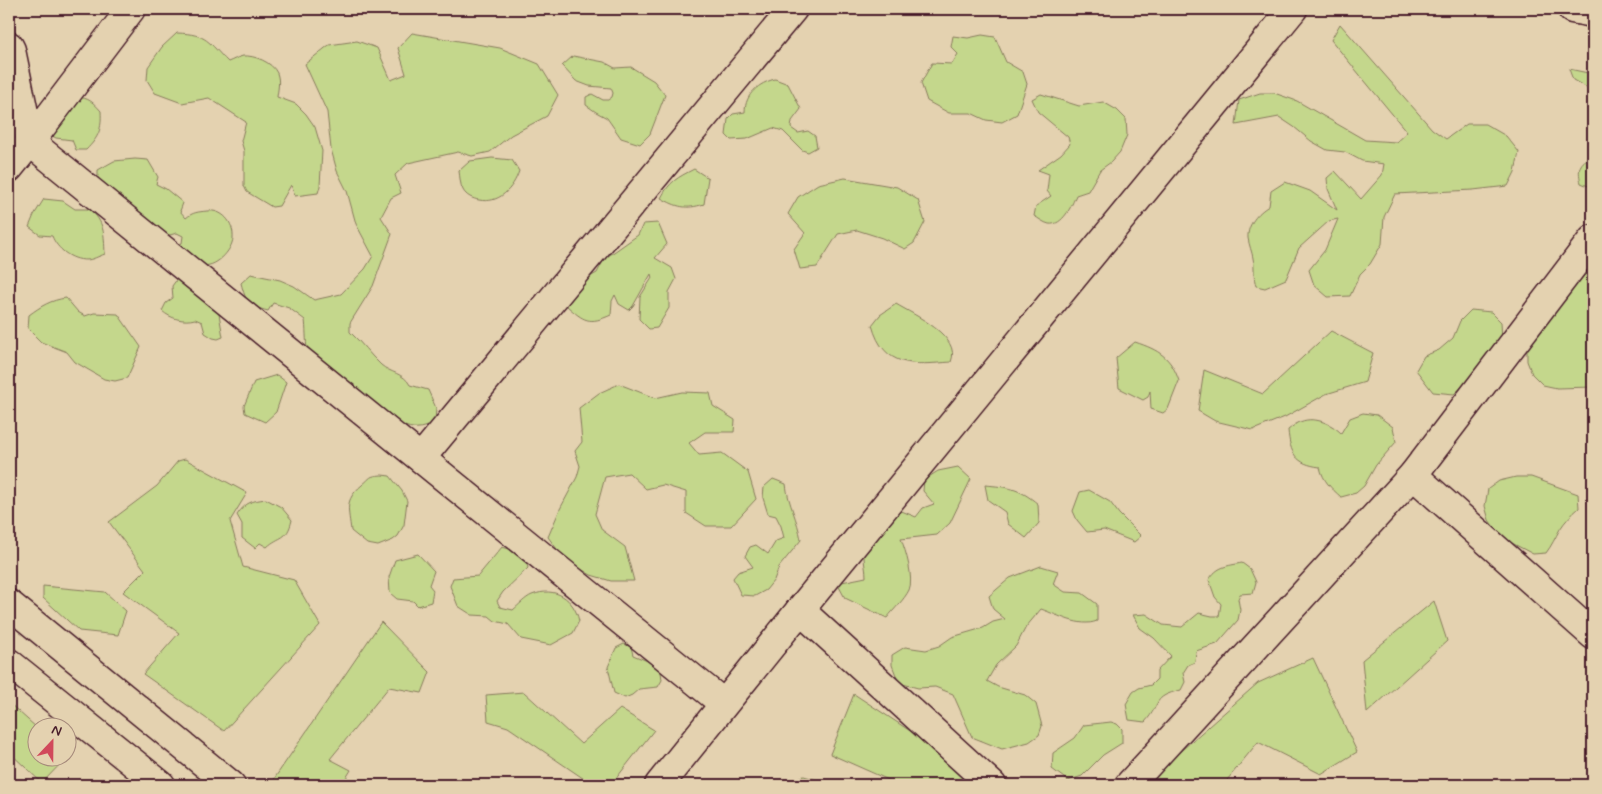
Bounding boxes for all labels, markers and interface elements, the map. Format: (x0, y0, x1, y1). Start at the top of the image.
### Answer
north arrow (28, 716, 78, 766)
text: N (49, 721, 64, 741)

